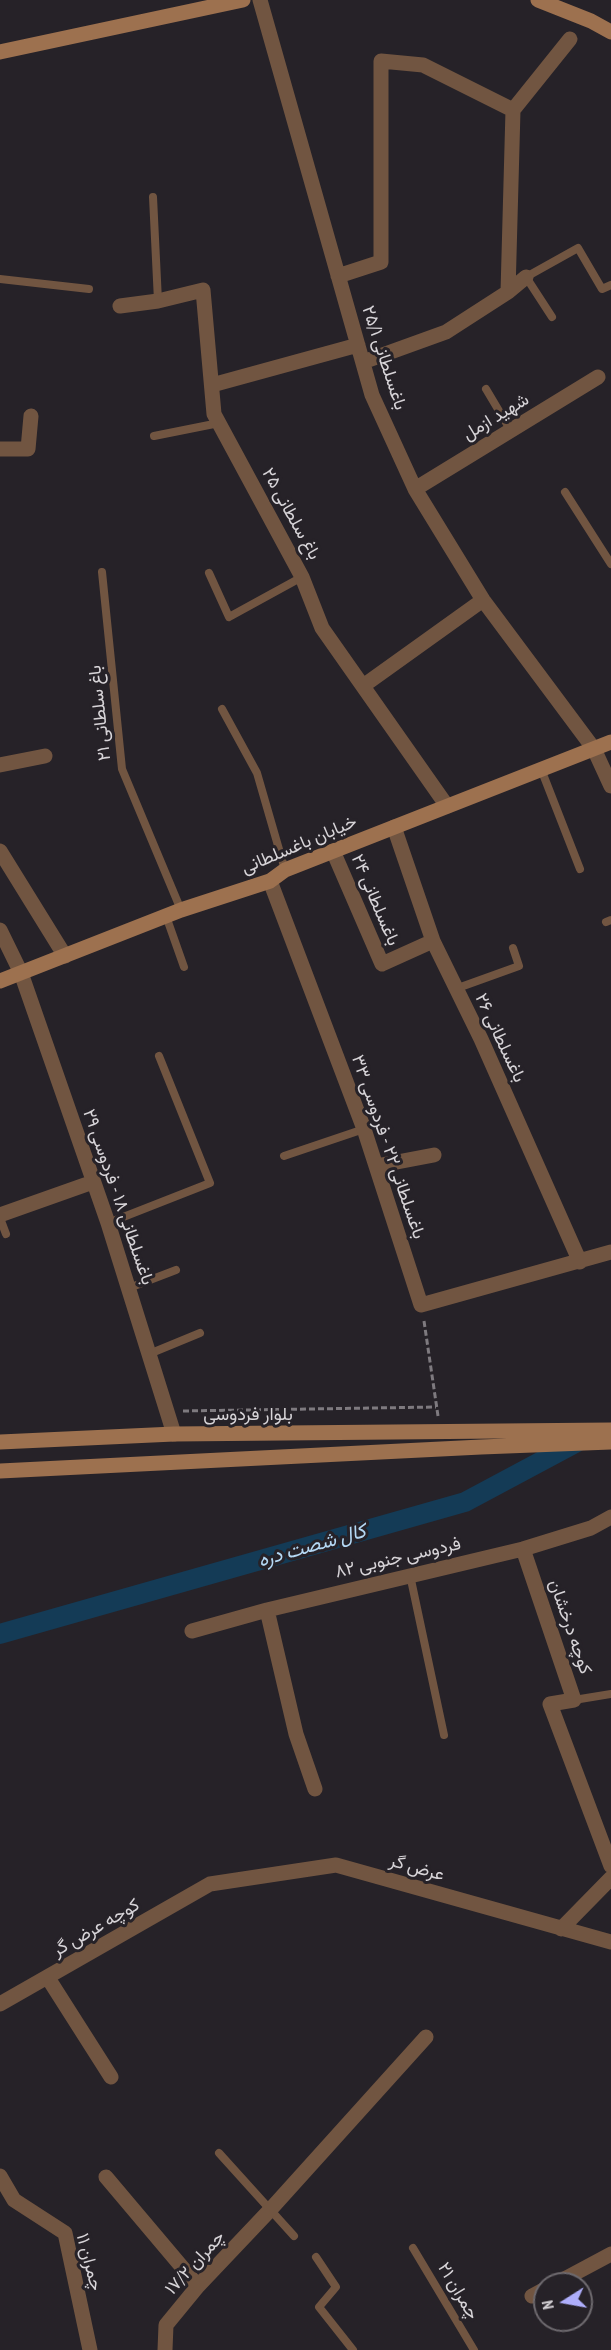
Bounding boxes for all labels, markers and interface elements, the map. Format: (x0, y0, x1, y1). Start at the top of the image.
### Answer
street label: باغسلطانی ۲۵/۱ (357, 303, 411, 413)
street label: شهید ازمل (459, 389, 533, 445)
street label: باغ سلطانی ۲۵ (257, 464, 325, 564)
street label: باغ سلطانی ۲۱ (84, 664, 116, 762)
street label: خیابان باغسلطانی (238, 811, 360, 879)
street label: باغسلطانی ۲۴ (346, 851, 404, 949)
street label: باغسلطانی ۲۶ (470, 990, 530, 1086)
street label: باغسلطانی ۲۲ - فردوسی ۳۳ (346, 1052, 430, 1242)
street label: باغسلطانی ۱۸ - فردوسی ۲۹ (78, 1106, 158, 1288)
street label: بلوار فردوسی (203, 1404, 293, 1426)
water label: کال شصت دره (255, 1519, 369, 1573)
street label: فردوسی جنوبی ۸۲ (333, 1533, 463, 1583)
street label: کوچه درخشان (544, 1577, 596, 1677)
street label: عرض گر (387, 1850, 447, 1886)
street label: کوچه عرض گر (48, 1894, 144, 1962)
street label: چمران ۱۷/۲ (161, 2226, 229, 2300)
street label: چمران ۱۱ (71, 2231, 107, 2293)
street label: چمران ۲۱ (433, 2258, 483, 2324)
north arrow (533, 2272, 593, 2332)
text: N (537, 2299, 558, 2311)

